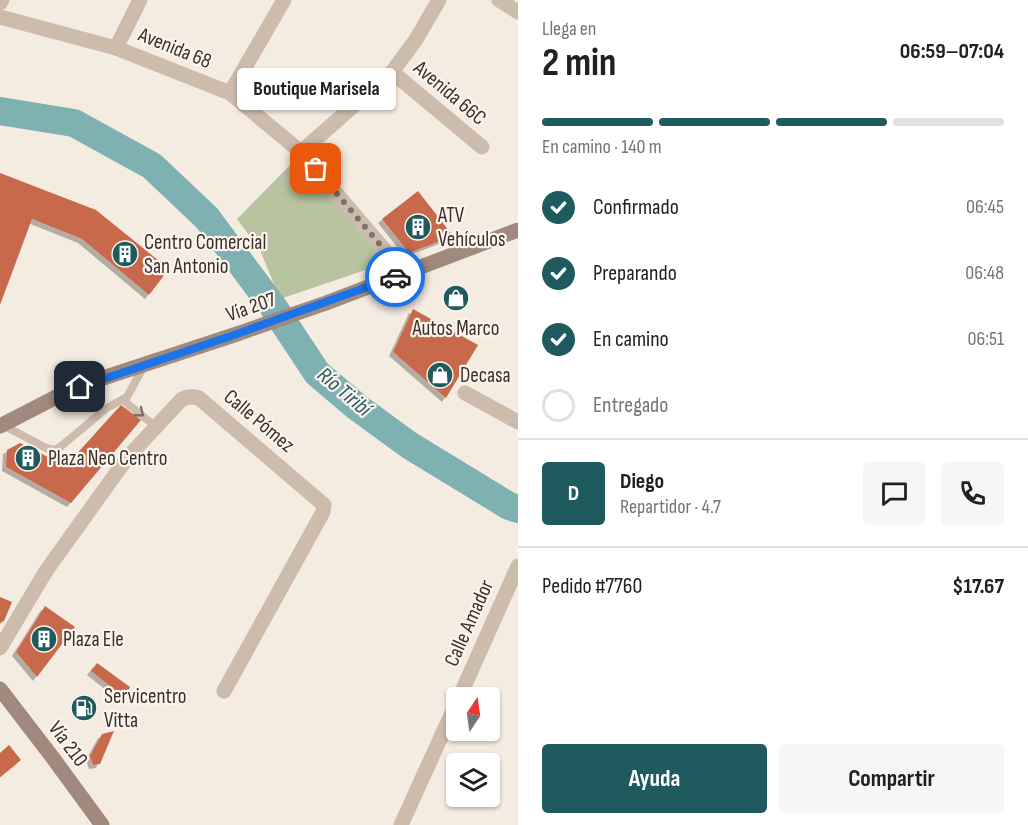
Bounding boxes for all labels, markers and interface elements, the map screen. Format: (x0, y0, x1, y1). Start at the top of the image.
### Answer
text: Llega en (542, 17, 596, 41)
street label: Avenida 68 (134, 22, 215, 74)
text: 06:59–07:04 (900, 38, 1004, 65)
text: 2 min (542, 40, 616, 87)
street label: Avenida 66C (408, 55, 491, 130)
callout: Boutique Marisela (236, 67, 395, 109)
text: Boutique Marisela (253, 77, 380, 101)
text: En camino · 140 m (542, 135, 661, 159)
pin (290, 143, 341, 194)
icon: bag (299, 152, 332, 185)
icon: check (542, 191, 575, 224)
text: Confirmado (593, 194, 679, 221)
text: 06:45 (966, 195, 1004, 219)
place label: ATV Vehículos (437, 203, 505, 252)
building icon: ATV Vehículos (403, 212, 433, 242)
place label: Centro Comercial San Antonio (144, 230, 266, 279)
building icon: Centro Comercial San Antonio (110, 239, 140, 269)
courier (365, 247, 425, 307)
icon: check (542, 257, 575, 290)
text: Preparando (593, 260, 677, 287)
icon: car (379, 261, 412, 294)
text: 06:48 (965, 261, 1004, 285)
shop icon: Autos Marco (441, 283, 471, 313)
street label: Vía 207 (223, 287, 280, 327)
place label: Autos Marco (412, 316, 499, 341)
icon: check (542, 323, 575, 356)
text: En camino (593, 326, 669, 353)
text: 06:51 (968, 327, 1004, 351)
shop icon: Decasa (425, 360, 455, 390)
pin (54, 361, 105, 412)
water label: Río Tiribí (311, 362, 378, 424)
place label: Decasa (460, 363, 511, 388)
icon: home (63, 370, 96, 403)
street label: Calle Pómez (219, 384, 300, 458)
text: Entregado (593, 392, 668, 419)
one-way arrow (133, 406, 144, 417)
building icon: Plaza Neo Centro (13, 443, 43, 473)
place label: Plaza Neo Centro (48, 446, 167, 471)
button: chat (863, 462, 926, 525)
button: phone (941, 462, 1004, 525)
text: Diego (620, 468, 664, 495)
text: D (568, 480, 579, 507)
text: Repartidor · 4.7 (620, 495, 721, 519)
text: Pedido #7760 (542, 573, 642, 600)
text: $17.67 (952, 573, 1004, 600)
street label: Calle Amador (439, 576, 499, 670)
building icon: Plaza Ele (29, 624, 59, 654)
place label: Plaza Ele (63, 627, 124, 652)
place label: Servicentro Vitta (104, 684, 186, 733)
north arrow (446, 687, 500, 741)
map controls (446, 687, 500, 807)
fuel station icon: Servicentro Vitta (69, 693, 99, 723)
street label: Vía 210 (43, 716, 93, 772)
button: Ayuda (542, 744, 767, 813)
button: Compartir (779, 744, 1004, 813)
button: layers (446, 753, 500, 807)

